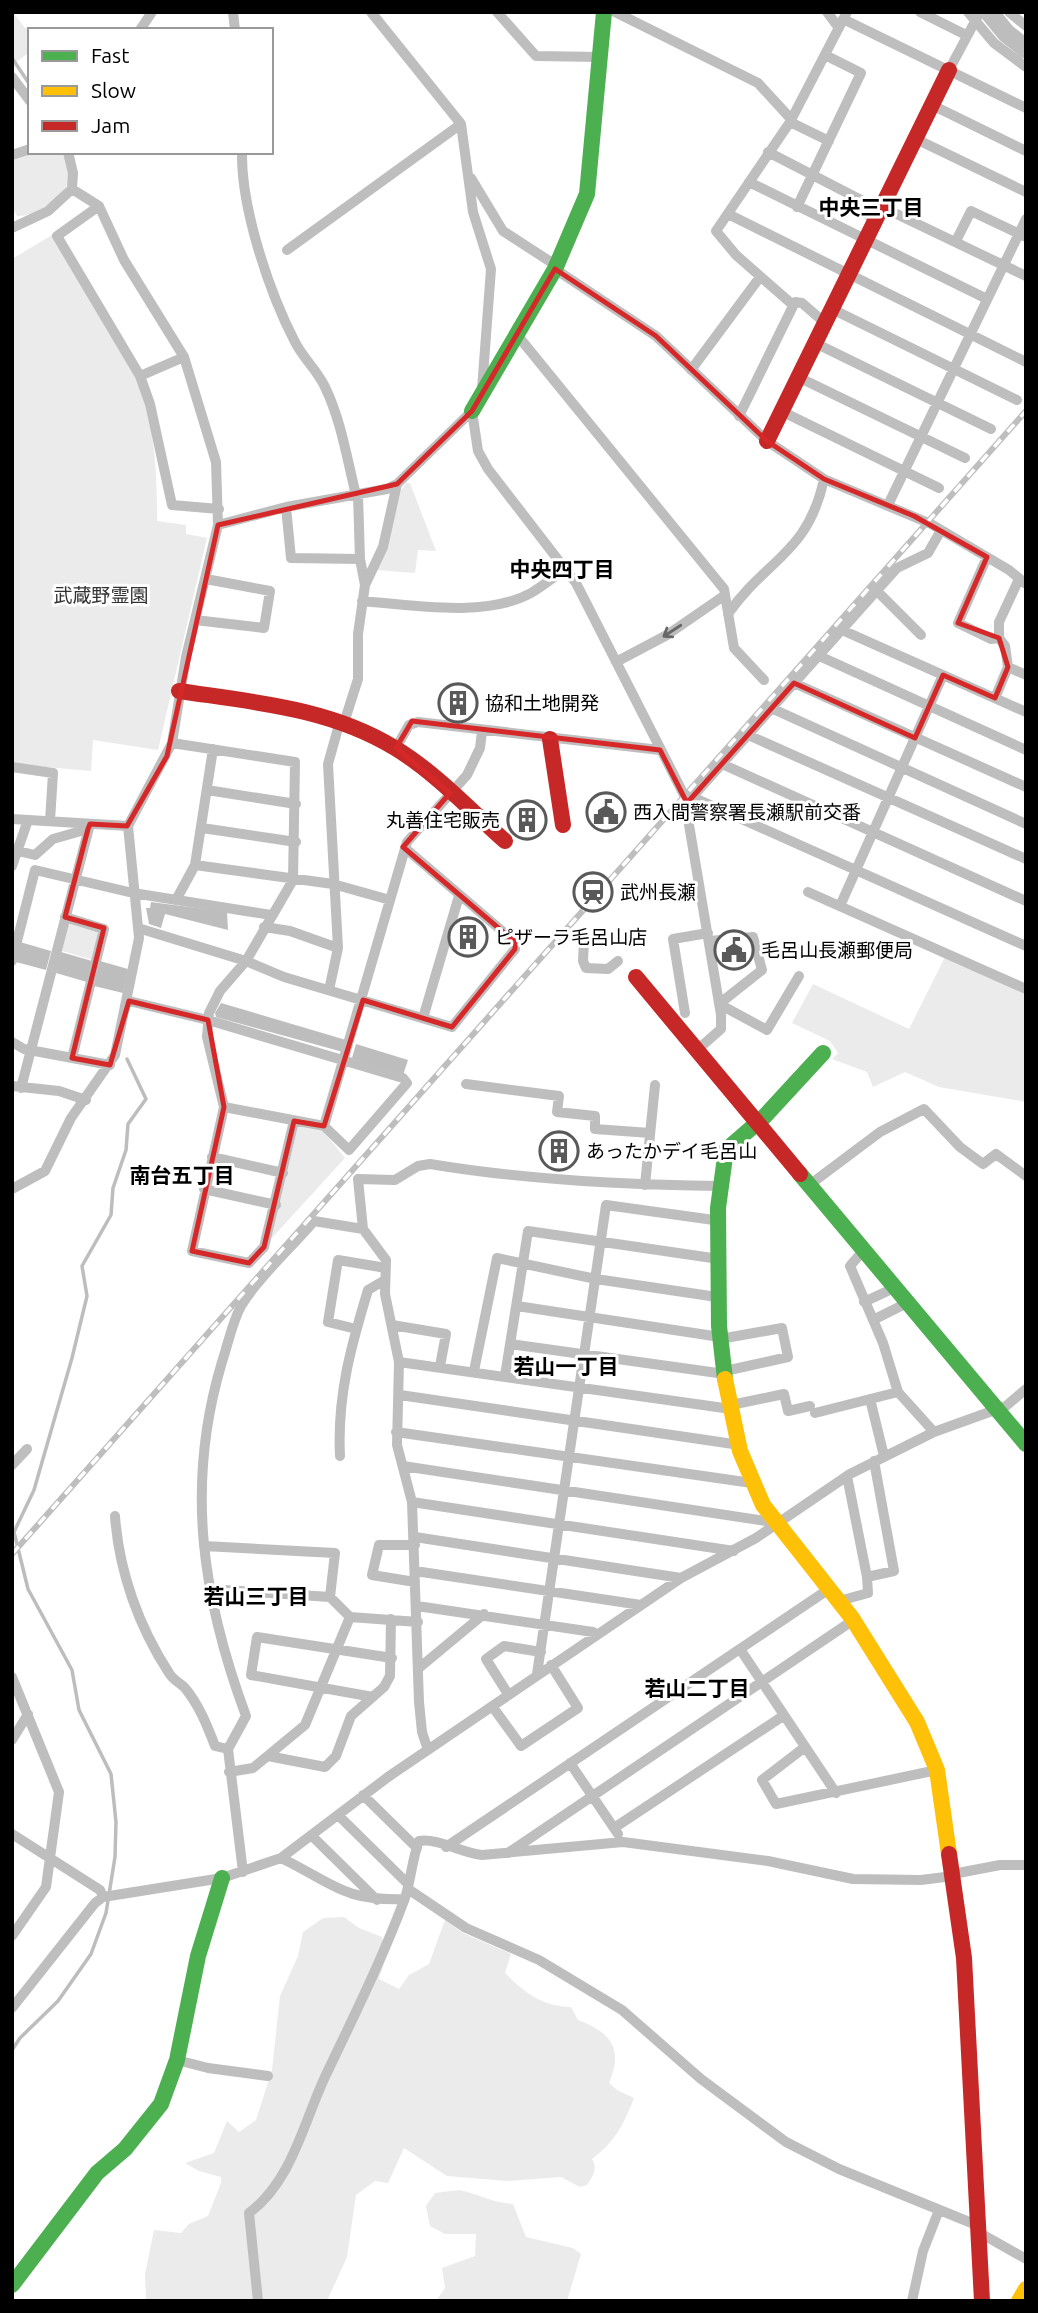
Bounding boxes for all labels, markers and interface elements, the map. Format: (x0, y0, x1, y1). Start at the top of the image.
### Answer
legend (28, 28, 273, 154)
text: Fast (91, 43, 129, 67)
text: Slow (91, 78, 136, 102)
text: Jam (91, 113, 130, 137)
district label: 中央三丁目 (819, 195, 924, 219)
district label: 中央四丁目 (510, 557, 615, 581)
park label: 武蔵野霊園 (53, 584, 149, 606)
one-way arrow (663, 624, 683, 638)
building icon: 協和土地開発 (437, 682, 479, 724)
place label: 協和土地開発 (485, 692, 599, 714)
public building icon: 西入間警察署長瀬駅前交番 (585, 791, 627, 833)
building icon: 丸善住宅販売 (506, 799, 548, 841)
place label: 西入間警察署長瀬駅前交番 (633, 801, 861, 823)
place label: 丸善住宅販売 (386, 809, 500, 831)
station icon: 武州長瀬 (572, 871, 614, 913)
place label: 武州長瀬 (620, 881, 696, 903)
building icon: ピザーラ毛呂山店 (447, 916, 489, 958)
place label: ピザーラ毛呂山店 (495, 926, 647, 948)
public building icon: 毛呂山長瀬郵便局 (713, 929, 755, 971)
place label: 毛呂山長瀬郵便局 (761, 939, 913, 961)
building icon: あったかデイ毛呂山 (538, 1130, 580, 1172)
place label: あったかデイ毛呂山 (586, 1140, 757, 1162)
district label: 南台五丁目 (130, 1163, 235, 1187)
district label: 若山一丁目 (514, 1354, 619, 1378)
district label: 若山三丁目 (204, 1584, 309, 1608)
district label: 若山二丁目 (645, 1676, 750, 1700)

